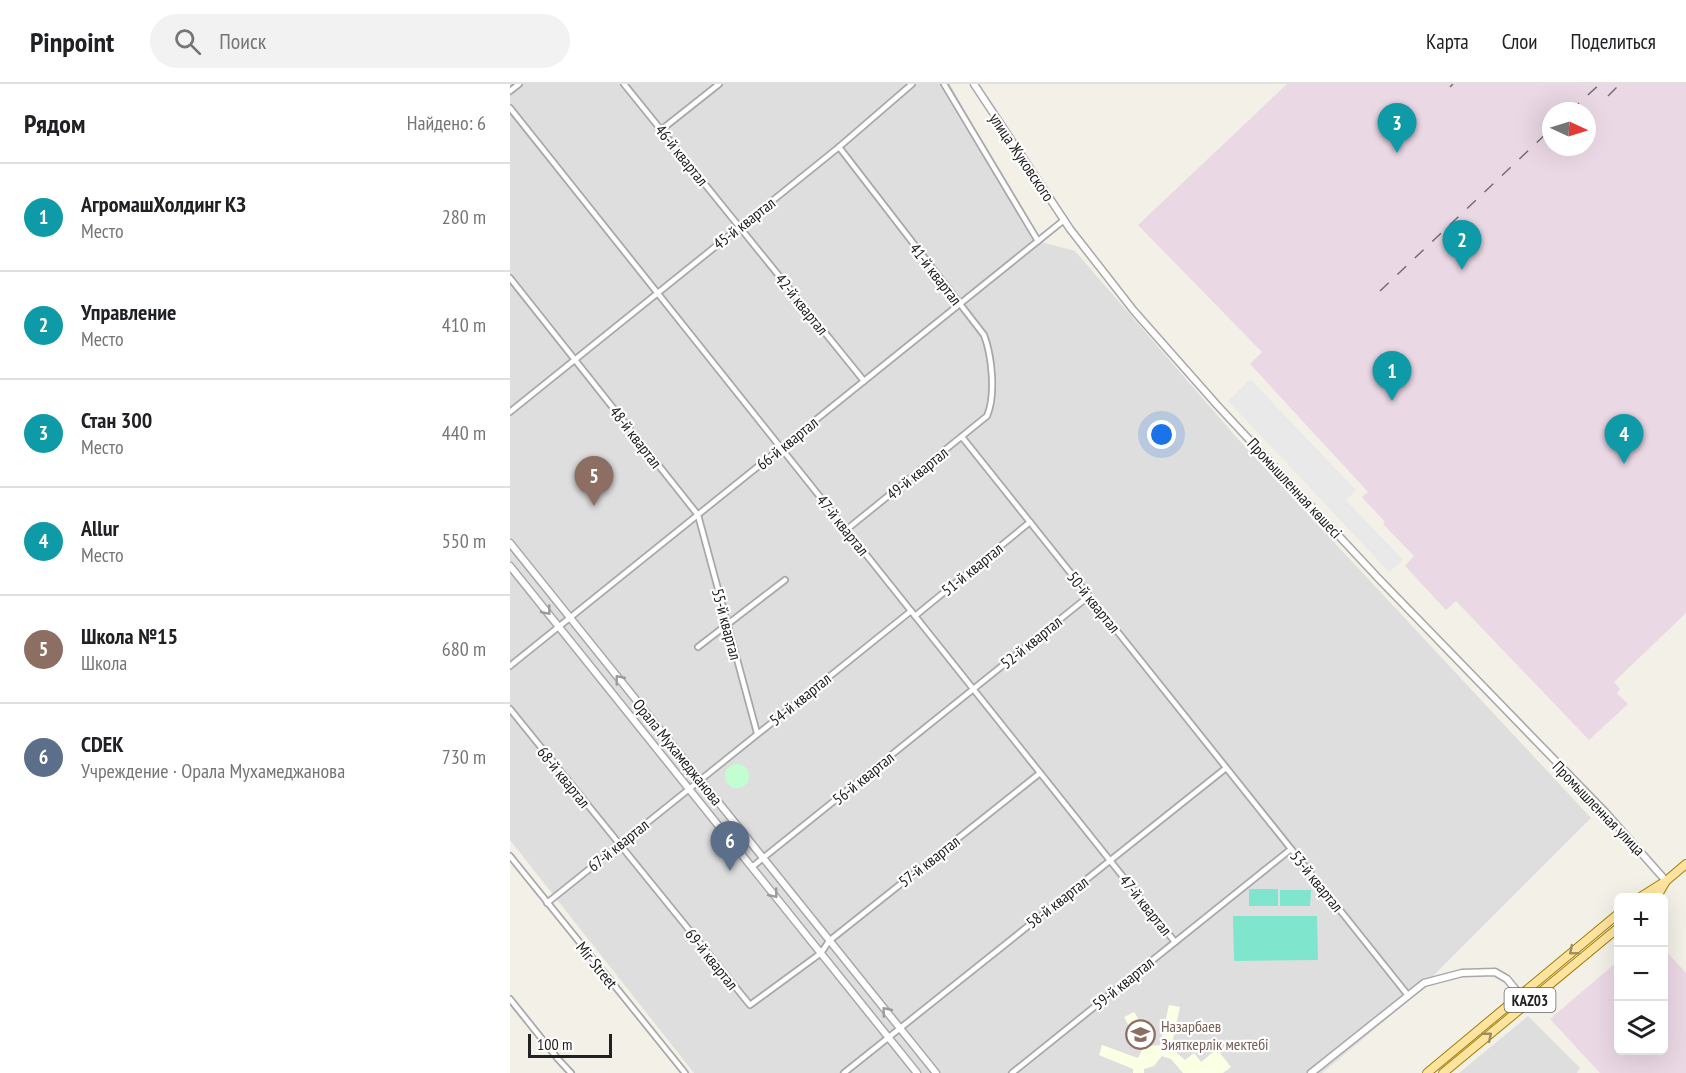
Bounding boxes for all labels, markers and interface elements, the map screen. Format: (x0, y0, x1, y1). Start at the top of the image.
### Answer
search box (150, 14, 570, 68)
text: Pinpoint (30, 23, 114, 60)
icon: search (171, 25, 204, 58)
text: Поиск (219, 27, 266, 55)
text: Карта (1426, 28, 1469, 55)
text: Слои (1502, 28, 1537, 55)
text: Поделиться (1570, 28, 1656, 55)
north arrow (1542, 102, 1596, 156)
pin: 3 (1378, 104, 1416, 153)
text: Рядом (24, 107, 85, 140)
street label: улица Жуковского (985, 109, 1059, 205)
text: Найдено: 6 (407, 110, 486, 136)
street label: 46-й квартал (651, 120, 713, 190)
text: АгромашХолдинг КЗ (81, 190, 246, 218)
street label: 45-й квартал (709, 193, 779, 253)
text: 1 (39, 204, 48, 230)
text: 280 m (442, 204, 486, 230)
text: Место (81, 218, 124, 244)
pin: 2 (1442, 220, 1482, 270)
street label: 41-й квартал (906, 239, 966, 309)
street label: 42-й квартал (771, 269, 833, 339)
text: Управление (81, 298, 177, 326)
text: 2 (39, 312, 48, 338)
text: 410 m (442, 312, 486, 338)
text: Место (81, 326, 124, 352)
pin: 1 (1372, 352, 1412, 401)
street label: 48-й квартал (606, 402, 666, 472)
text: Стан 300 (81, 406, 152, 434)
street label: 66-й квартал (752, 412, 822, 474)
pin: 4 (1604, 414, 1644, 464)
text: 3 (39, 420, 48, 446)
text: 440 m (442, 420, 486, 446)
your location (1147, 420, 1176, 449)
text: Место (81, 434, 124, 460)
street label: Промышленная көшесі (1243, 434, 1347, 542)
street label: 49-й квартал (882, 442, 952, 504)
pin: 5 (574, 456, 614, 506)
street label: 47-й квартал (812, 491, 874, 559)
text: Allur (81, 514, 119, 542)
text: 4 (39, 528, 48, 554)
text: 550 m (442, 528, 486, 554)
street label: 51-й квартал (937, 538, 1007, 600)
text: Место (81, 542, 124, 568)
street label: 50-й квартал (1063, 567, 1125, 637)
street label: 55-й квартал (708, 586, 746, 662)
one-way arrow (539, 604, 550, 615)
street label: 52-й квартал (996, 611, 1066, 673)
text: Школа №15 (81, 622, 178, 650)
text: 5 (39, 636, 48, 662)
text: 680 m (442, 636, 486, 662)
text: Школа (81, 650, 127, 676)
street label: 54-й квартал (765, 668, 835, 730)
one-way arrow (616, 675, 627, 686)
street label: Орала Мухамеджанова (629, 695, 727, 809)
text: CDEK (81, 730, 124, 758)
street label: 68-й квартал (533, 742, 595, 812)
text: 6 (39, 744, 48, 770)
text: 730 m (442, 744, 486, 770)
street label: 56-й квартал (828, 747, 898, 809)
street label: Промышленная улица (1549, 756, 1649, 860)
text: Учреждение · Орала Мухамеджанова (81, 758, 345, 784)
street label: 67-й квартал (584, 814, 652, 876)
pin: 6 (710, 822, 750, 871)
street label: 57-й квартал (894, 831, 964, 891)
street label: 53-й квартал (1286, 846, 1348, 916)
street label: 47-й квартал (1115, 871, 1177, 939)
street label: 58-й квартал (1022, 872, 1092, 932)
one-way arrow (766, 887, 777, 898)
map controls (1614, 893, 1668, 1055)
button: + (1614, 893, 1668, 947)
street label: 69-й квартал (681, 924, 743, 994)
street label: Mir Street (572, 938, 622, 993)
one-way arrow (1569, 944, 1580, 955)
button: − (1614, 947, 1668, 1001)
street label: 59-й квартал (1088, 952, 1158, 1014)
road number: KАZ03 (1504, 988, 1556, 1012)
button: layers (1614, 1001, 1668, 1055)
one-way arrow (882, 1007, 893, 1018)
place label: Назарбаев Зияткерлік мектебі (1161, 1016, 1269, 1054)
school or university icon: Назарбаев Зияткерлік мектебі (1124, 1019, 1156, 1051)
scale bar (528, 1031, 612, 1058)
one-way arrow (1481, 1032, 1492, 1043)
text: 100 m (537, 1034, 572, 1054)

